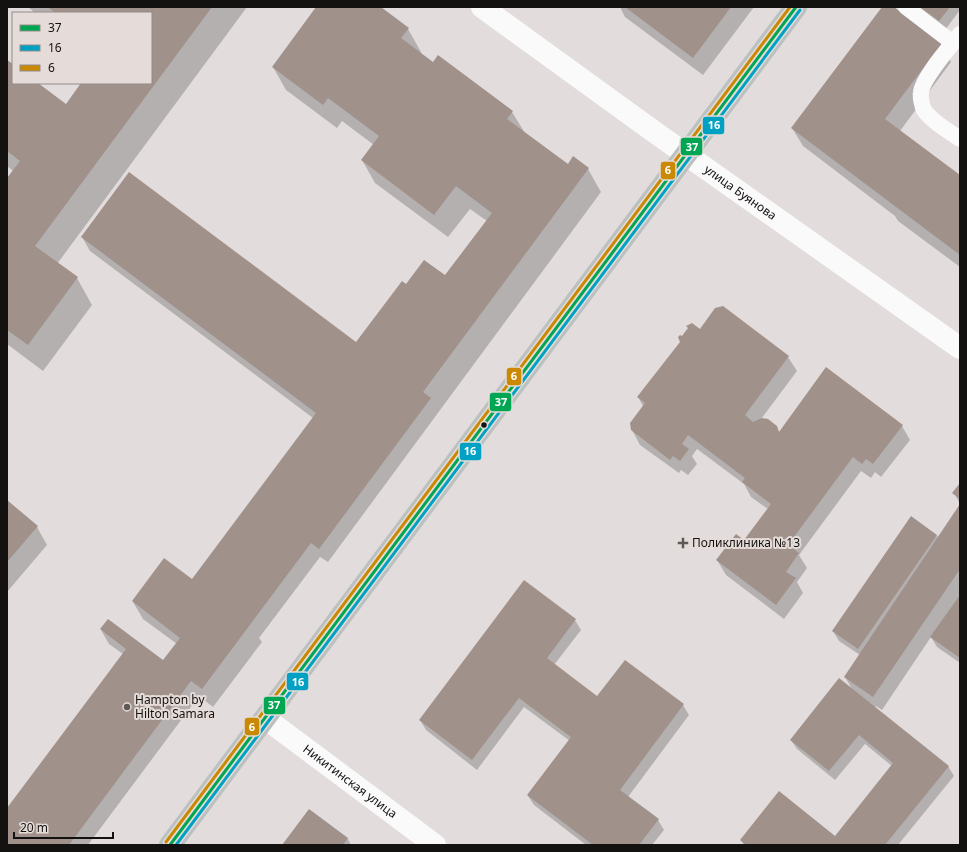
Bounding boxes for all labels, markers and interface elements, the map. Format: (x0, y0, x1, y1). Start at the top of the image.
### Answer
legend (12, 12, 152, 84)
text: 37 (48, 19, 62, 36)
text: 16 (48, 39, 62, 56)
text: 6 (48, 59, 55, 76)
line badge: 16 (702, 116, 725, 135)
text: 16 (708, 117, 720, 132)
line badge: 37 (680, 137, 703, 156)
text: 37 (686, 139, 698, 154)
line badge: 6 (660, 161, 676, 180)
street label: улица Буянова (701, 161, 780, 224)
text: 6 (665, 162, 671, 177)
line badge: 6 (506, 367, 522, 386)
text: 6 (511, 368, 517, 383)
line badge: 37 (489, 392, 512, 412)
text: 37 (495, 394, 507, 409)
unlabelled marker (479, 420, 489, 430)
line badge: 16 (459, 442, 482, 461)
text: 16 (464, 443, 476, 458)
place label: Поликлиника №13 (692, 534, 800, 551)
marker: Поликлиника №13 (677, 537, 689, 549)
line badge: 16 (286, 672, 309, 691)
text: 16 (292, 674, 304, 689)
place label: Hampton by Hilton Samara (135, 691, 215, 722)
line badge: 37 (263, 696, 286, 715)
text: 37 (268, 697, 280, 712)
marker: Hampton by Hilton Samara (122, 702, 132, 712)
line badge: 6 (244, 717, 260, 736)
text: 6 (249, 719, 255, 734)
street label: Никитинская улица (300, 740, 401, 822)
scale bar (14, 814, 113, 840)
text: 20 m (20, 819, 48, 836)

